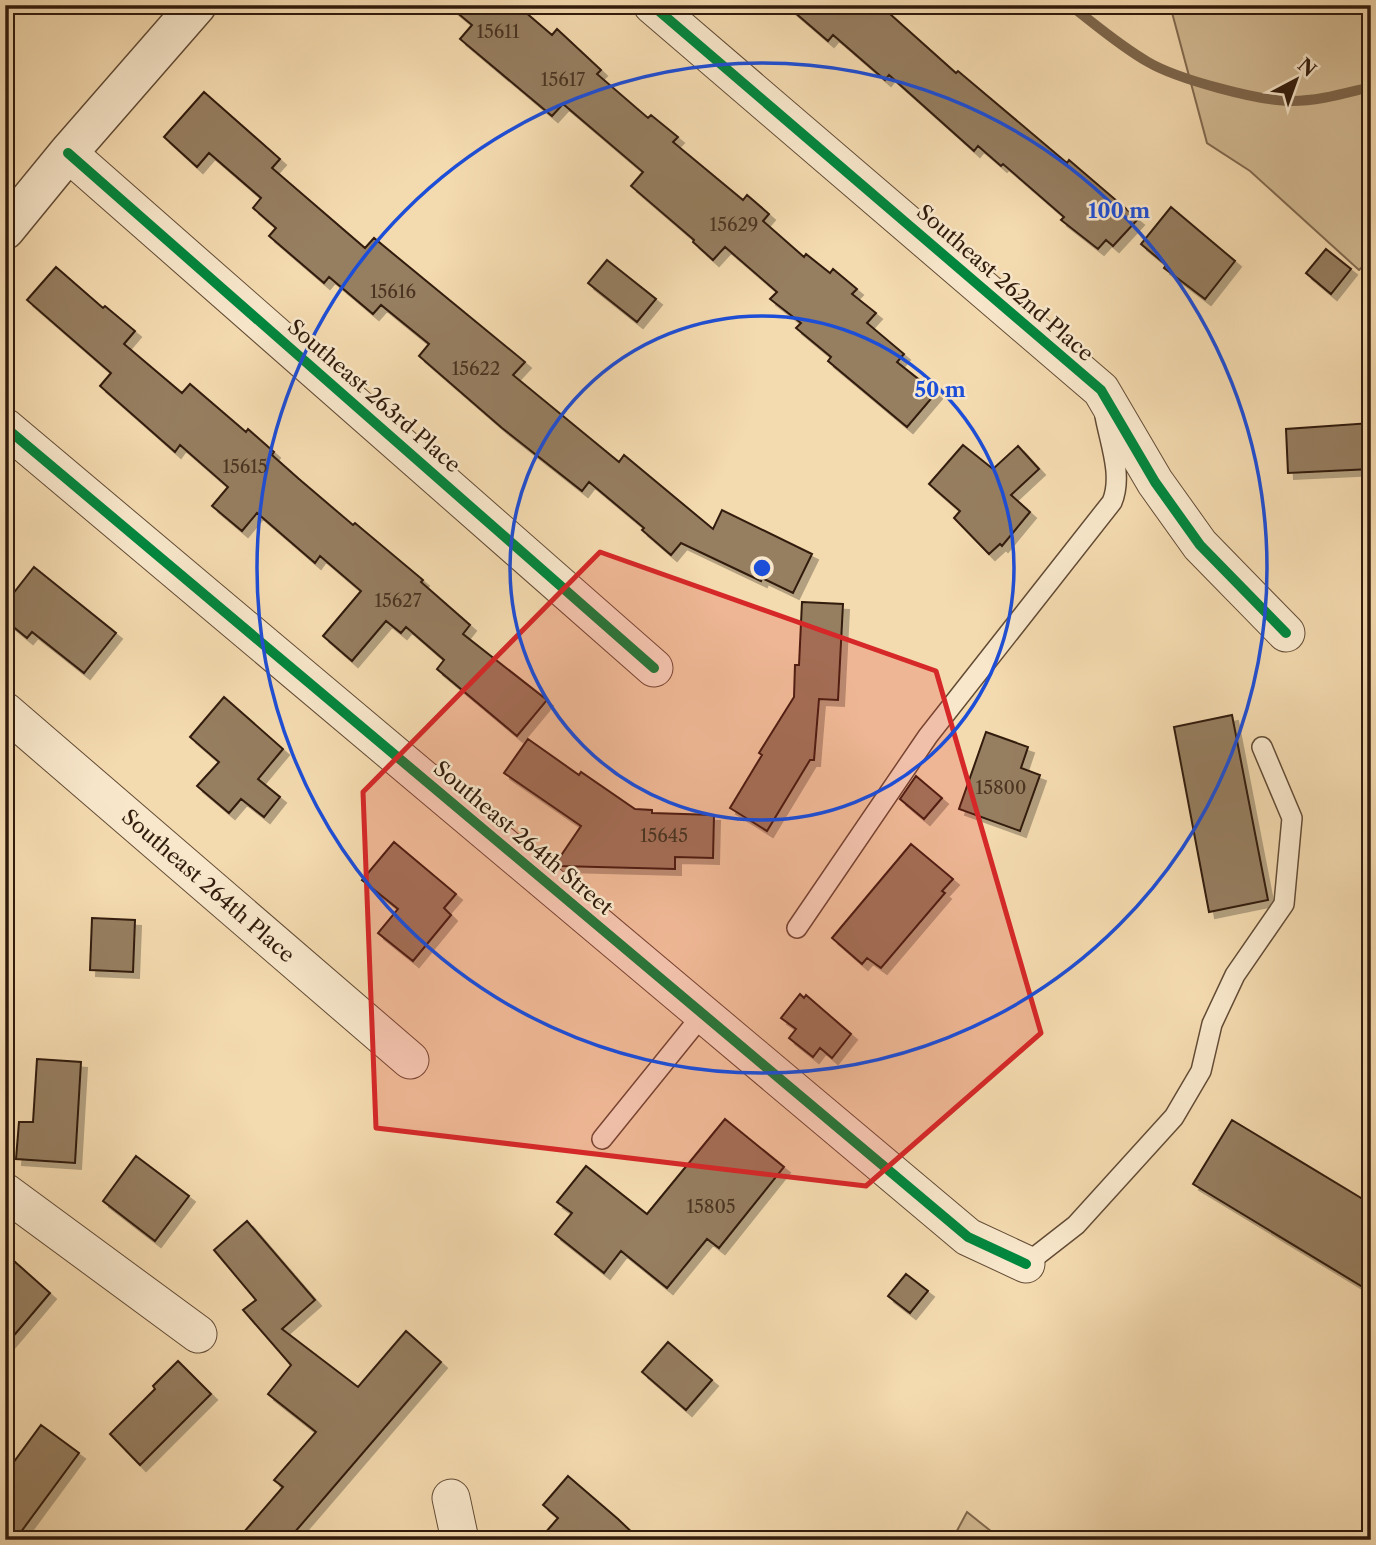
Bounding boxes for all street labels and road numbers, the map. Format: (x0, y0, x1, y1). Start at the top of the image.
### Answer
street label: Southeast 262nd Place (912, 199, 1099, 366)
street label: Southeast 263rd Place (283, 314, 466, 477)
street label: Southeast 264th Street (429, 755, 618, 920)
street label: Southeast 264th Place (117, 804, 300, 967)

